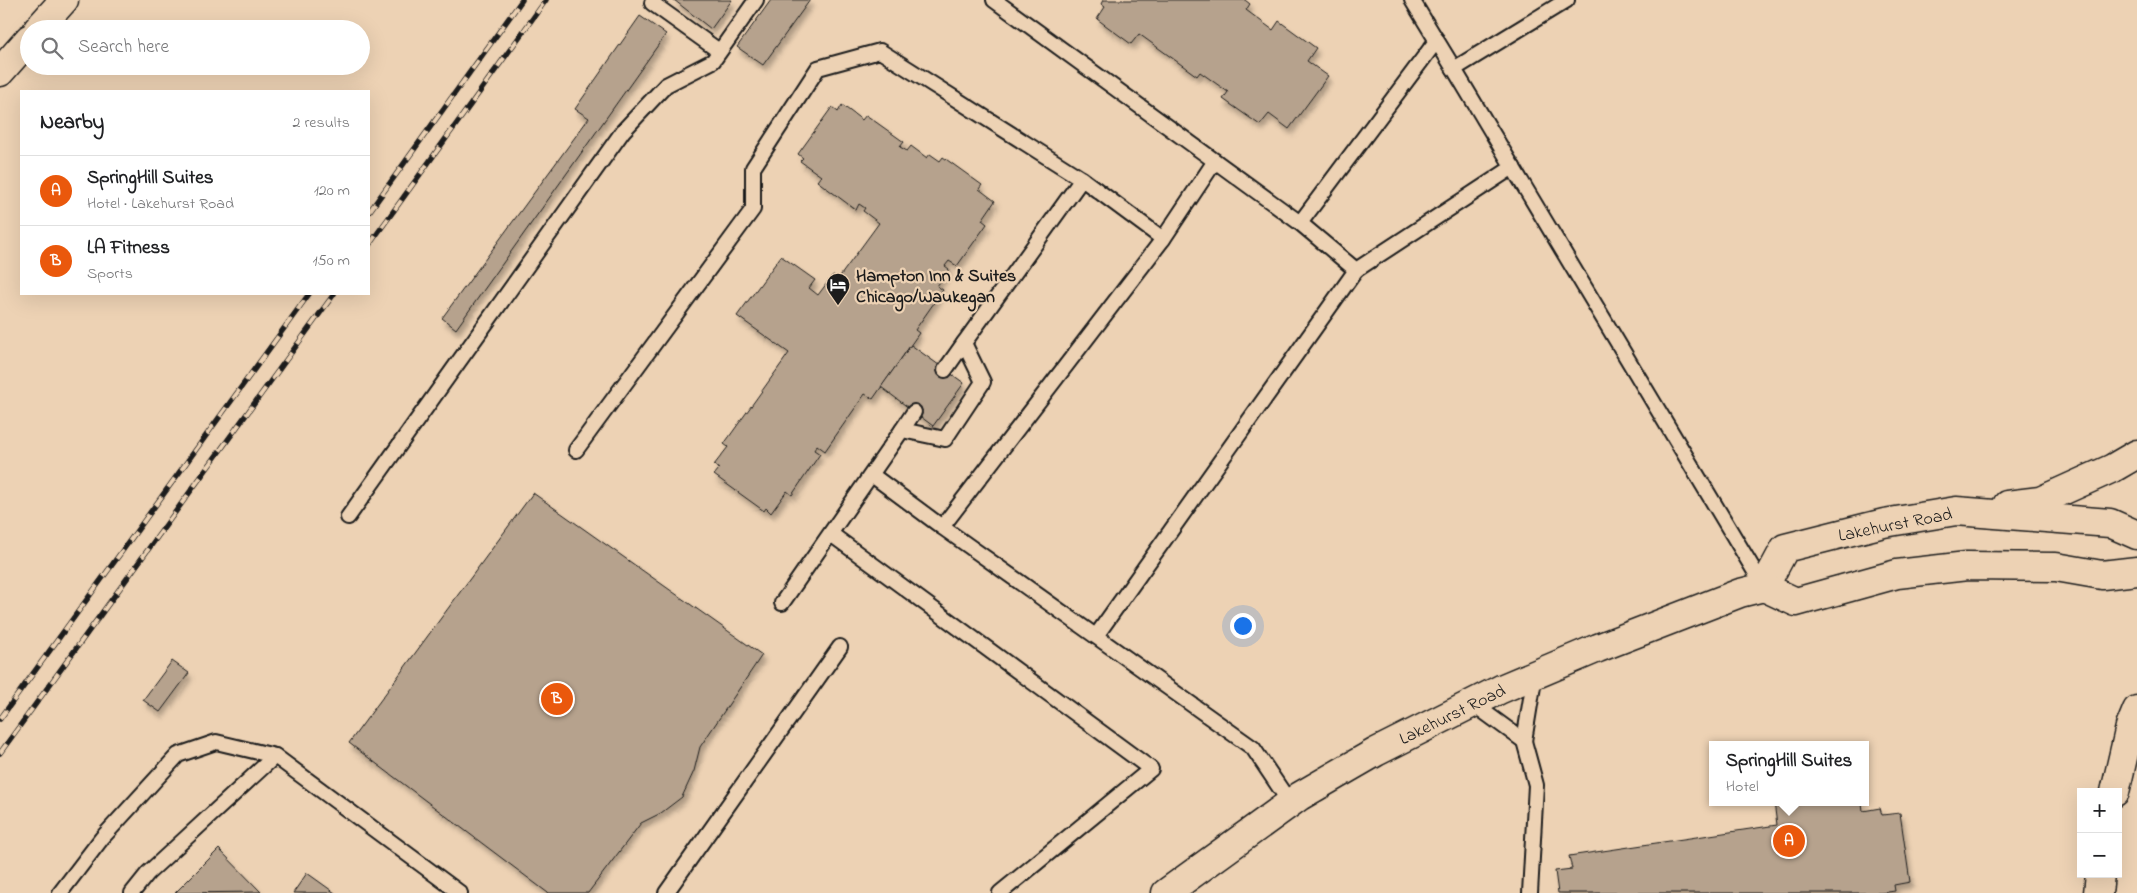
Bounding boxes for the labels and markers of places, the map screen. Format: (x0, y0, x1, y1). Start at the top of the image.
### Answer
place label: Hampton Inn & Suites Chicago/Waukegan (856, 264, 1016, 312)
hotel icon: Hampton Inn & Suites Chicago/Waukegan (825, 272, 851, 306)
pin: B (541, 680, 573, 718)
pin: A (1773, 822, 1805, 860)

